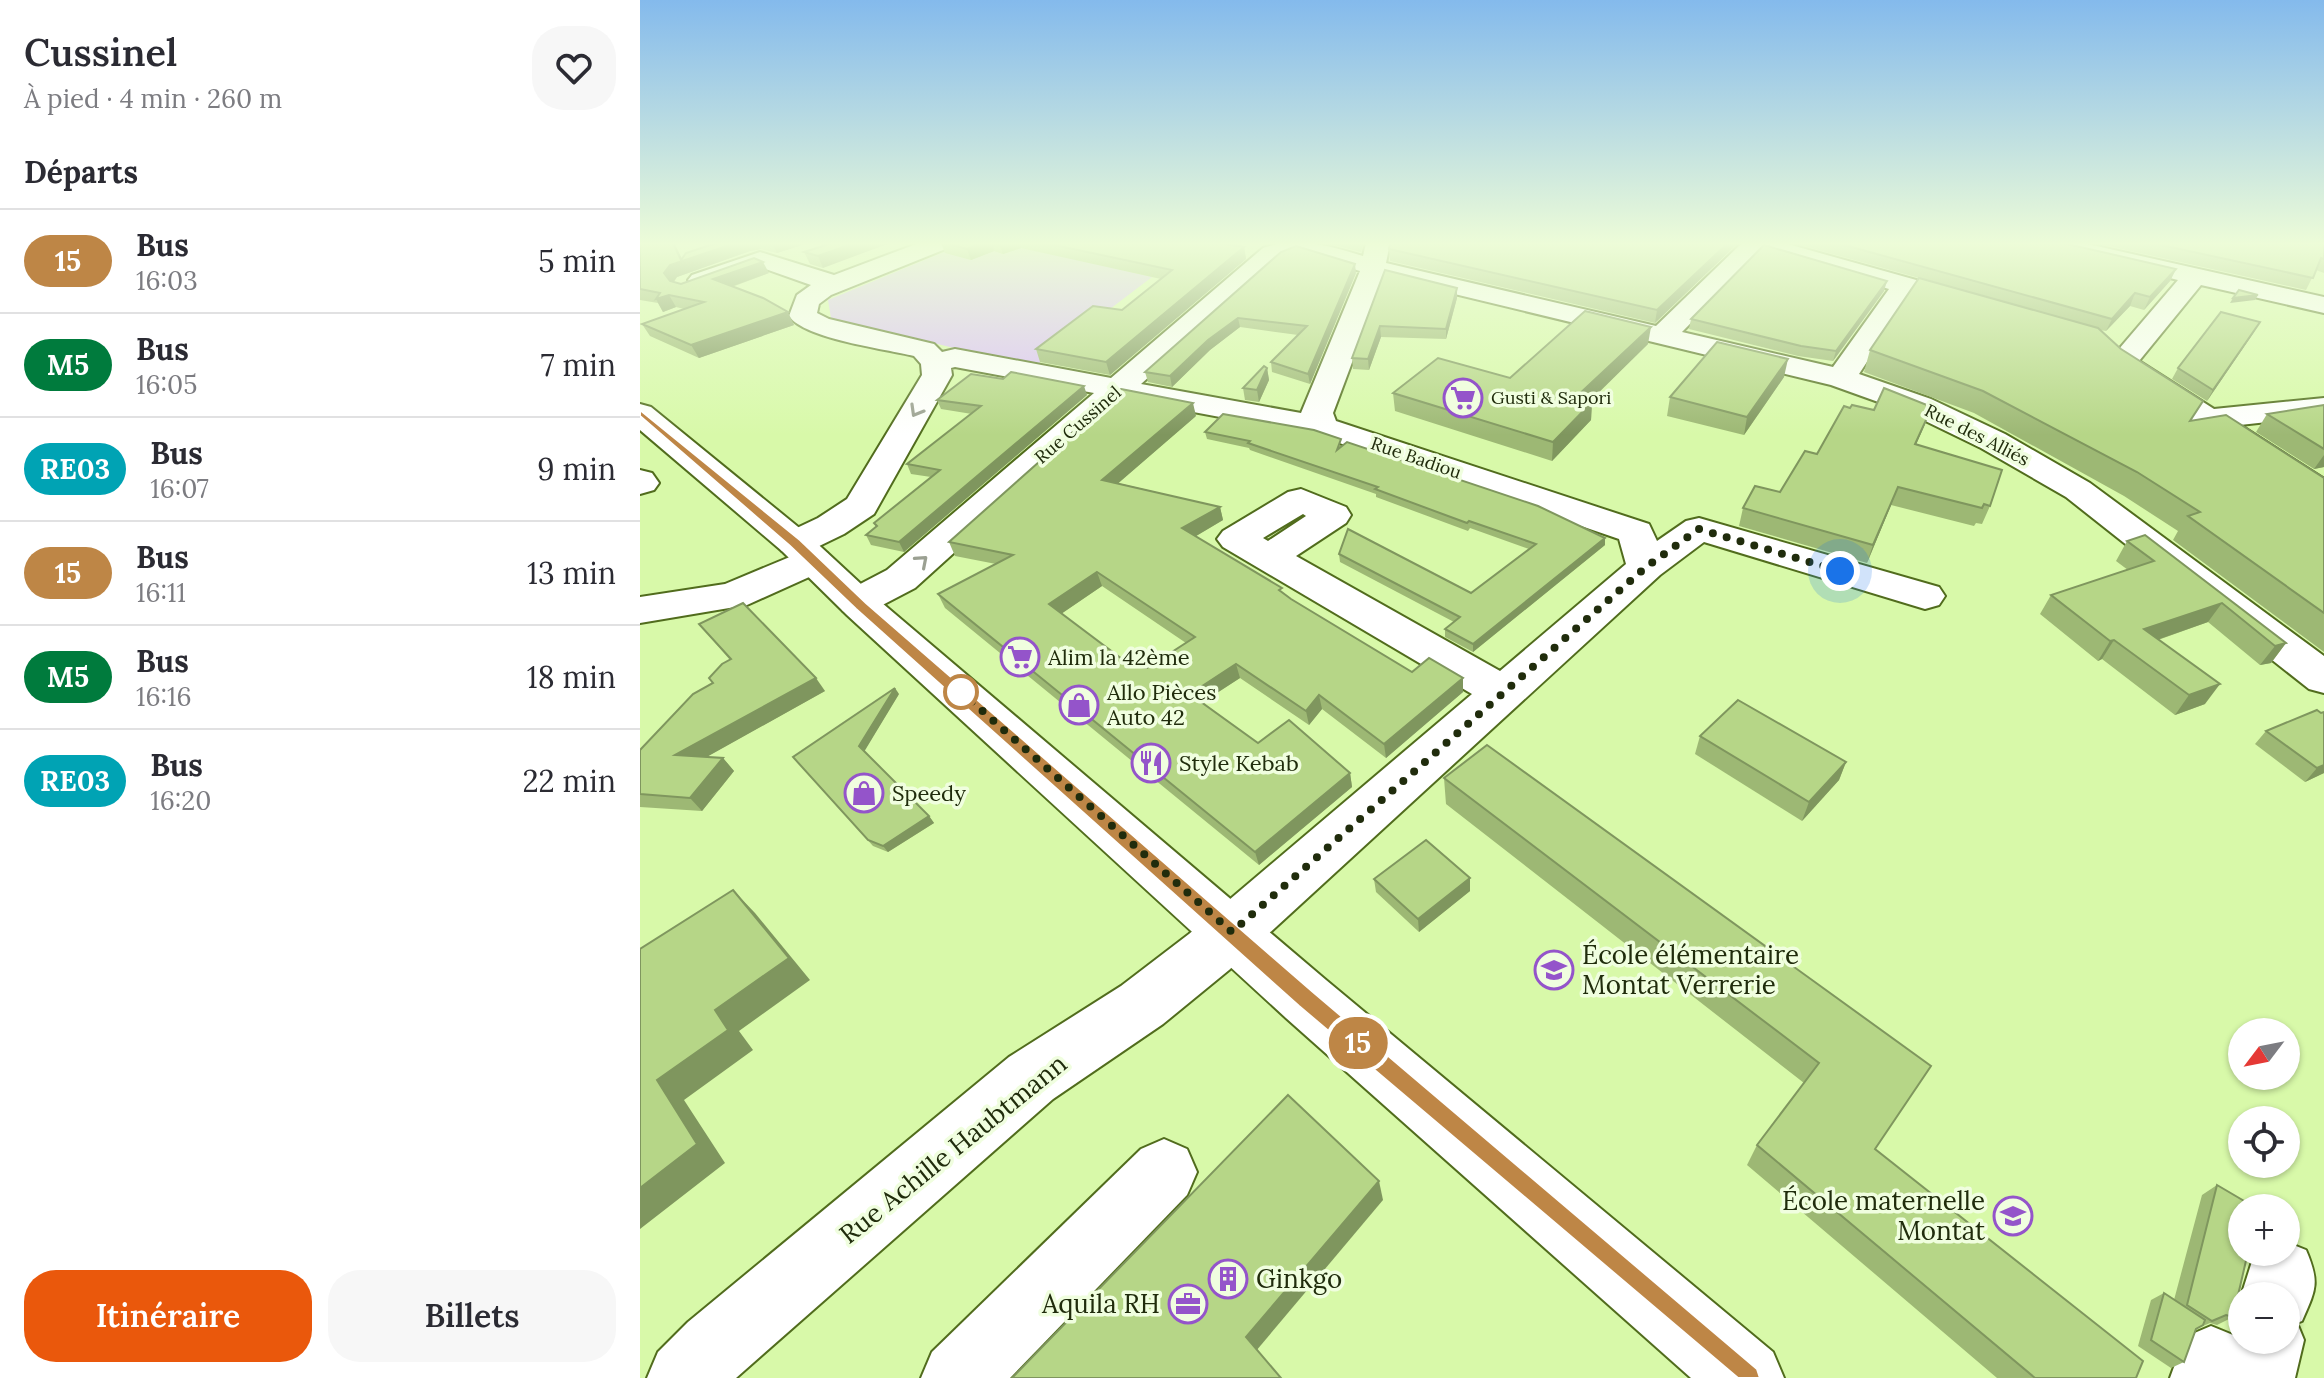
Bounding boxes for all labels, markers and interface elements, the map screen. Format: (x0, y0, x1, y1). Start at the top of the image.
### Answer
button: heart (532, 26, 616, 110)
text: Cussinel (24, 28, 177, 76)
text: À pied · 4 min · 260 m (24, 82, 282, 115)
text: Départs (24, 153, 138, 191)
text: Bus (136, 226, 189, 264)
text: 5 min (538, 242, 616, 280)
text: 15 (55, 243, 81, 279)
text: 16:03 (136, 264, 198, 297)
text: Bus (136, 330, 189, 368)
text: 7 min (541, 346, 616, 384)
text: M5 (47, 347, 89, 383)
text: 16:05 (136, 368, 197, 401)
supermarket icon: Gusti & Sapori (1442, 377, 1484, 419)
street label: Rue Cussinel (1030, 381, 1126, 468)
place label: Gusti & Sapori (1491, 386, 1611, 409)
street label: Rue des Alliés (1921, 398, 2033, 471)
one-way arrow (910, 402, 926, 417)
street label: Rue Badiou (1368, 431, 1465, 484)
text: Bus (150, 434, 203, 472)
text: 9 min (537, 450, 616, 488)
text: RE03 (40, 451, 110, 487)
text: 16:07 (150, 472, 209, 505)
text: Bus (136, 538, 189, 576)
your location (1820, 551, 1860, 591)
text: 13 min (527, 554, 616, 592)
text: 15 (55, 555, 81, 591)
one-way arrow (913, 556, 928, 571)
text: 16:11 (136, 576, 186, 609)
supermarket icon: Alim la 42ème (999, 636, 1041, 678)
text: Bus (136, 642, 189, 680)
place label: Alim la 42ème (1047, 643, 1190, 671)
text: 18 min (527, 658, 616, 696)
text: M5 (47, 659, 89, 695)
unlabelled marker (944, 675, 978, 709)
place label: Allo Pièces Auto 42 (1106, 678, 1216, 731)
text: 16:16 (136, 680, 191, 713)
shop icon: Allo Pièces Auto 42 (1058, 684, 1100, 726)
restaurant icon: Style Kebab (1130, 742, 1172, 784)
text: Bus (150, 746, 203, 784)
place label: Style Kebab (1179, 749, 1299, 777)
text: 22 min (522, 762, 616, 800)
text: RE03 (40, 763, 110, 799)
shop icon: Speedy (843, 772, 885, 814)
place label: Speedy (892, 779, 966, 807)
text: 16:20 (150, 784, 211, 817)
place label: École élémentaire Montat Verrerie (1582, 938, 1799, 1001)
school or university icon: École élémentaire Montat Verrerie (1533, 949, 1575, 991)
line badge: 15 (1322, 1017, 1394, 1069)
north arrow (2228, 1018, 2300, 1090)
map controls (2228, 1018, 2300, 1354)
text: 15 (1345, 1025, 1371, 1061)
street label: Rue Achille Haubtmann (832, 1047, 1073, 1251)
button: locate (2228, 1106, 2300, 1178)
place label: École maternelle Montat (1782, 1184, 1985, 1247)
button: + (2228, 1194, 2300, 1266)
school or university icon: École maternelle Montat (1992, 1195, 2034, 1237)
building icon: Ginkgo (1207, 1258, 1249, 1300)
place label: Ginkgo (1256, 1262, 1342, 1295)
button: Itinéraire (24, 1270, 312, 1362)
button: Billets (328, 1270, 616, 1362)
button: − (2228, 1282, 2300, 1354)
office icon: Aquila RH (1167, 1283, 1209, 1325)
place label: Aquila RH (1041, 1287, 1160, 1320)

